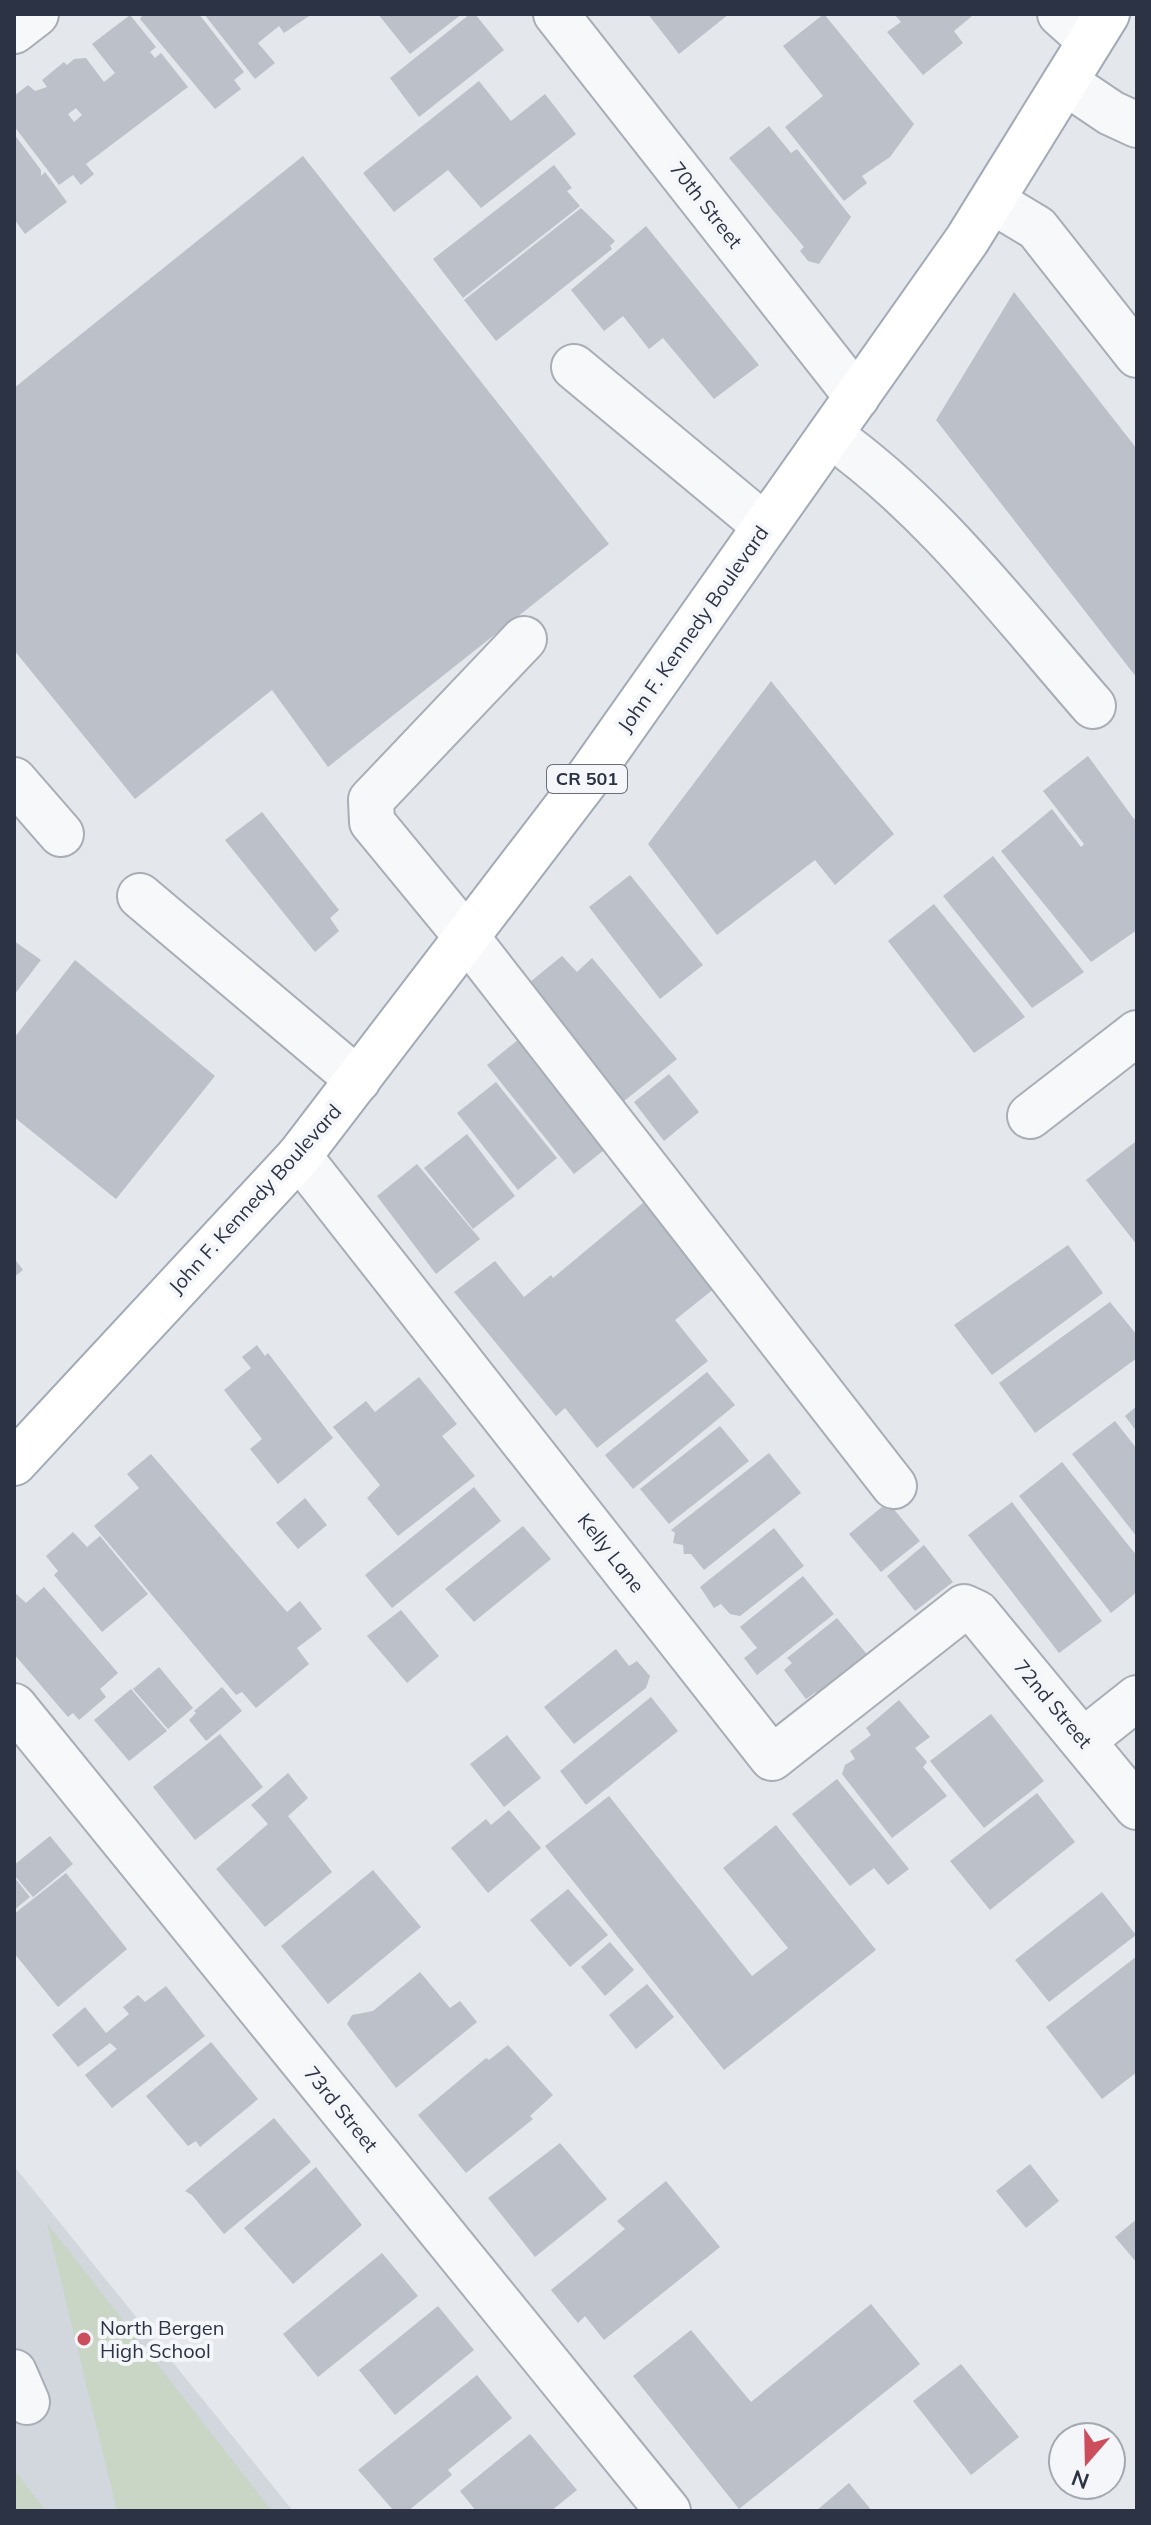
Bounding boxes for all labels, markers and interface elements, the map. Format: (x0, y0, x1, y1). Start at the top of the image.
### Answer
street label: 70th Street (665, 156, 748, 253)
street label: John F. Kennedy Boulevard (612, 521, 773, 737)
road number: CR 501 (547, 765, 627, 793)
street label: John F. Kennedy Boulevard (163, 1099, 346, 1299)
street label: Kelly Lane (573, 1508, 650, 1598)
street label: 72nd Street (1009, 1654, 1098, 1753)
street label: 73rd Street (299, 2061, 384, 2157)
place label: North Bergen High School (100, 2315, 224, 2363)
marker: North Bergen High School (75, 2330, 93, 2348)
north arrow (1047, 2421, 1127, 2501)
text: N (1068, 2464, 1093, 2496)

